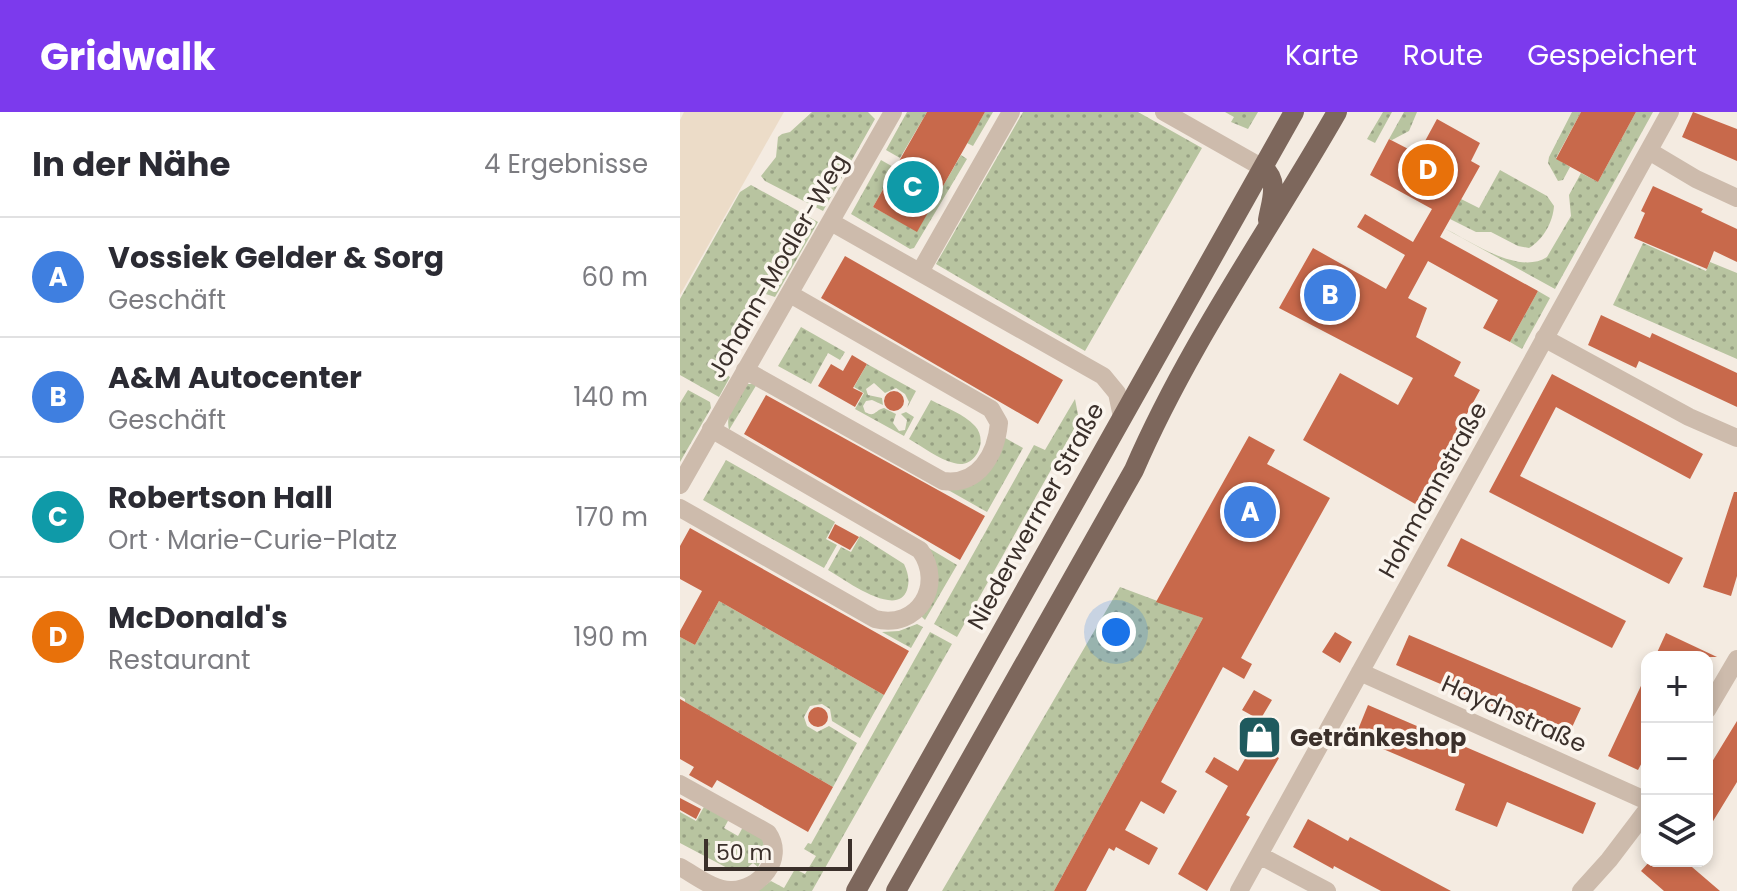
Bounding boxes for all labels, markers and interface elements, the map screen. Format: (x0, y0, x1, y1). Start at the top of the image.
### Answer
text: Gridwalk (40, 30, 216, 83)
text: Karte (1285, 36, 1359, 75)
text: Route (1403, 36, 1483, 75)
text: Gespeichert (1527, 36, 1697, 75)
text: In der Nähe (32, 140, 230, 188)
pin: D (1402, 140, 1454, 200)
text: 4 Ergebnisse (484, 146, 648, 182)
street label: Johann-Modler-Weg (700, 148, 855, 384)
pin: C (887, 157, 939, 217)
text: Vossiek Gelder & Sorg (108, 236, 444, 279)
text: A (48, 259, 68, 295)
text: 60 m (581, 259, 648, 295)
pin: B (1304, 265, 1356, 325)
text: Geschäft (108, 282, 226, 318)
text: A&M Autocenter (108, 356, 362, 399)
text: B (49, 379, 67, 415)
text: 140 m (573, 379, 648, 415)
street label: Niederwerrner Straße (959, 396, 1112, 635)
street label: Hohmannstraße (1370, 396, 1495, 584)
text: Geschäft (108, 402, 226, 438)
text: Robertson Hall (108, 476, 333, 519)
pin: A (1224, 482, 1276, 542)
text: C (48, 499, 68, 535)
text: 170 m (575, 499, 648, 535)
text: Ort · Marie-Curie-Platz (108, 522, 397, 558)
text: McDonald's (108, 596, 288, 639)
your location (1096, 612, 1136, 652)
text: D (49, 619, 67, 655)
text: 190 m (573, 619, 648, 655)
text: Restaurant (108, 642, 251, 678)
map controls (1641, 651, 1713, 867)
button: + (1641, 651, 1713, 723)
street label: Haydnstraße (1436, 667, 1592, 760)
shop icon: Getränkeshop (1235, 714, 1283, 762)
place label: Getränkeshop (1290, 721, 1466, 754)
button: − (1641, 723, 1713, 795)
button: layers (1641, 795, 1713, 867)
scale bar (704, 835, 852, 871)
text: 50 m (716, 837, 772, 868)

